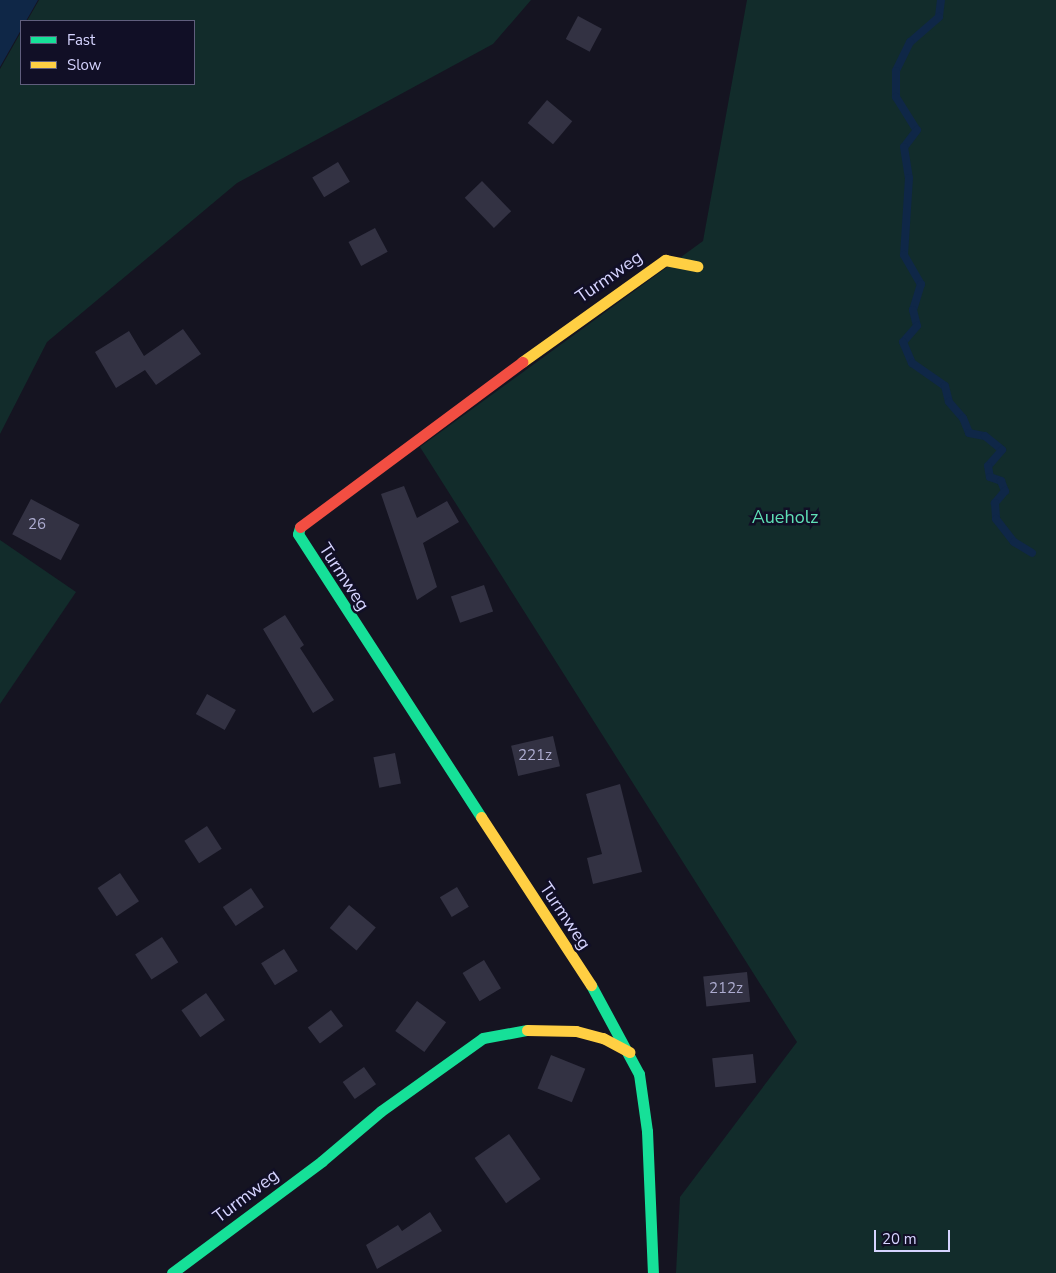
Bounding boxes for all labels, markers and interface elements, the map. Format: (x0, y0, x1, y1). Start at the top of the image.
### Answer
legend (20, 20, 195, 85)
text: Fast (67, 30, 95, 50)
text: Slow (67, 55, 101, 75)
street label: Turmweg (571, 246, 647, 308)
park label: Aueholz (752, 506, 818, 528)
house number: 26 (28, 516, 46, 534)
street label: Turmweg (314, 539, 374, 615)
house number: 221z (518, 747, 552, 765)
street label: Turmweg (535, 878, 595, 954)
house number: 212z (709, 980, 743, 998)
street label: Turmweg (209, 1164, 283, 1228)
scale bar (876, 1220, 952, 1252)
text: 20 m (882, 1229, 917, 1249)

